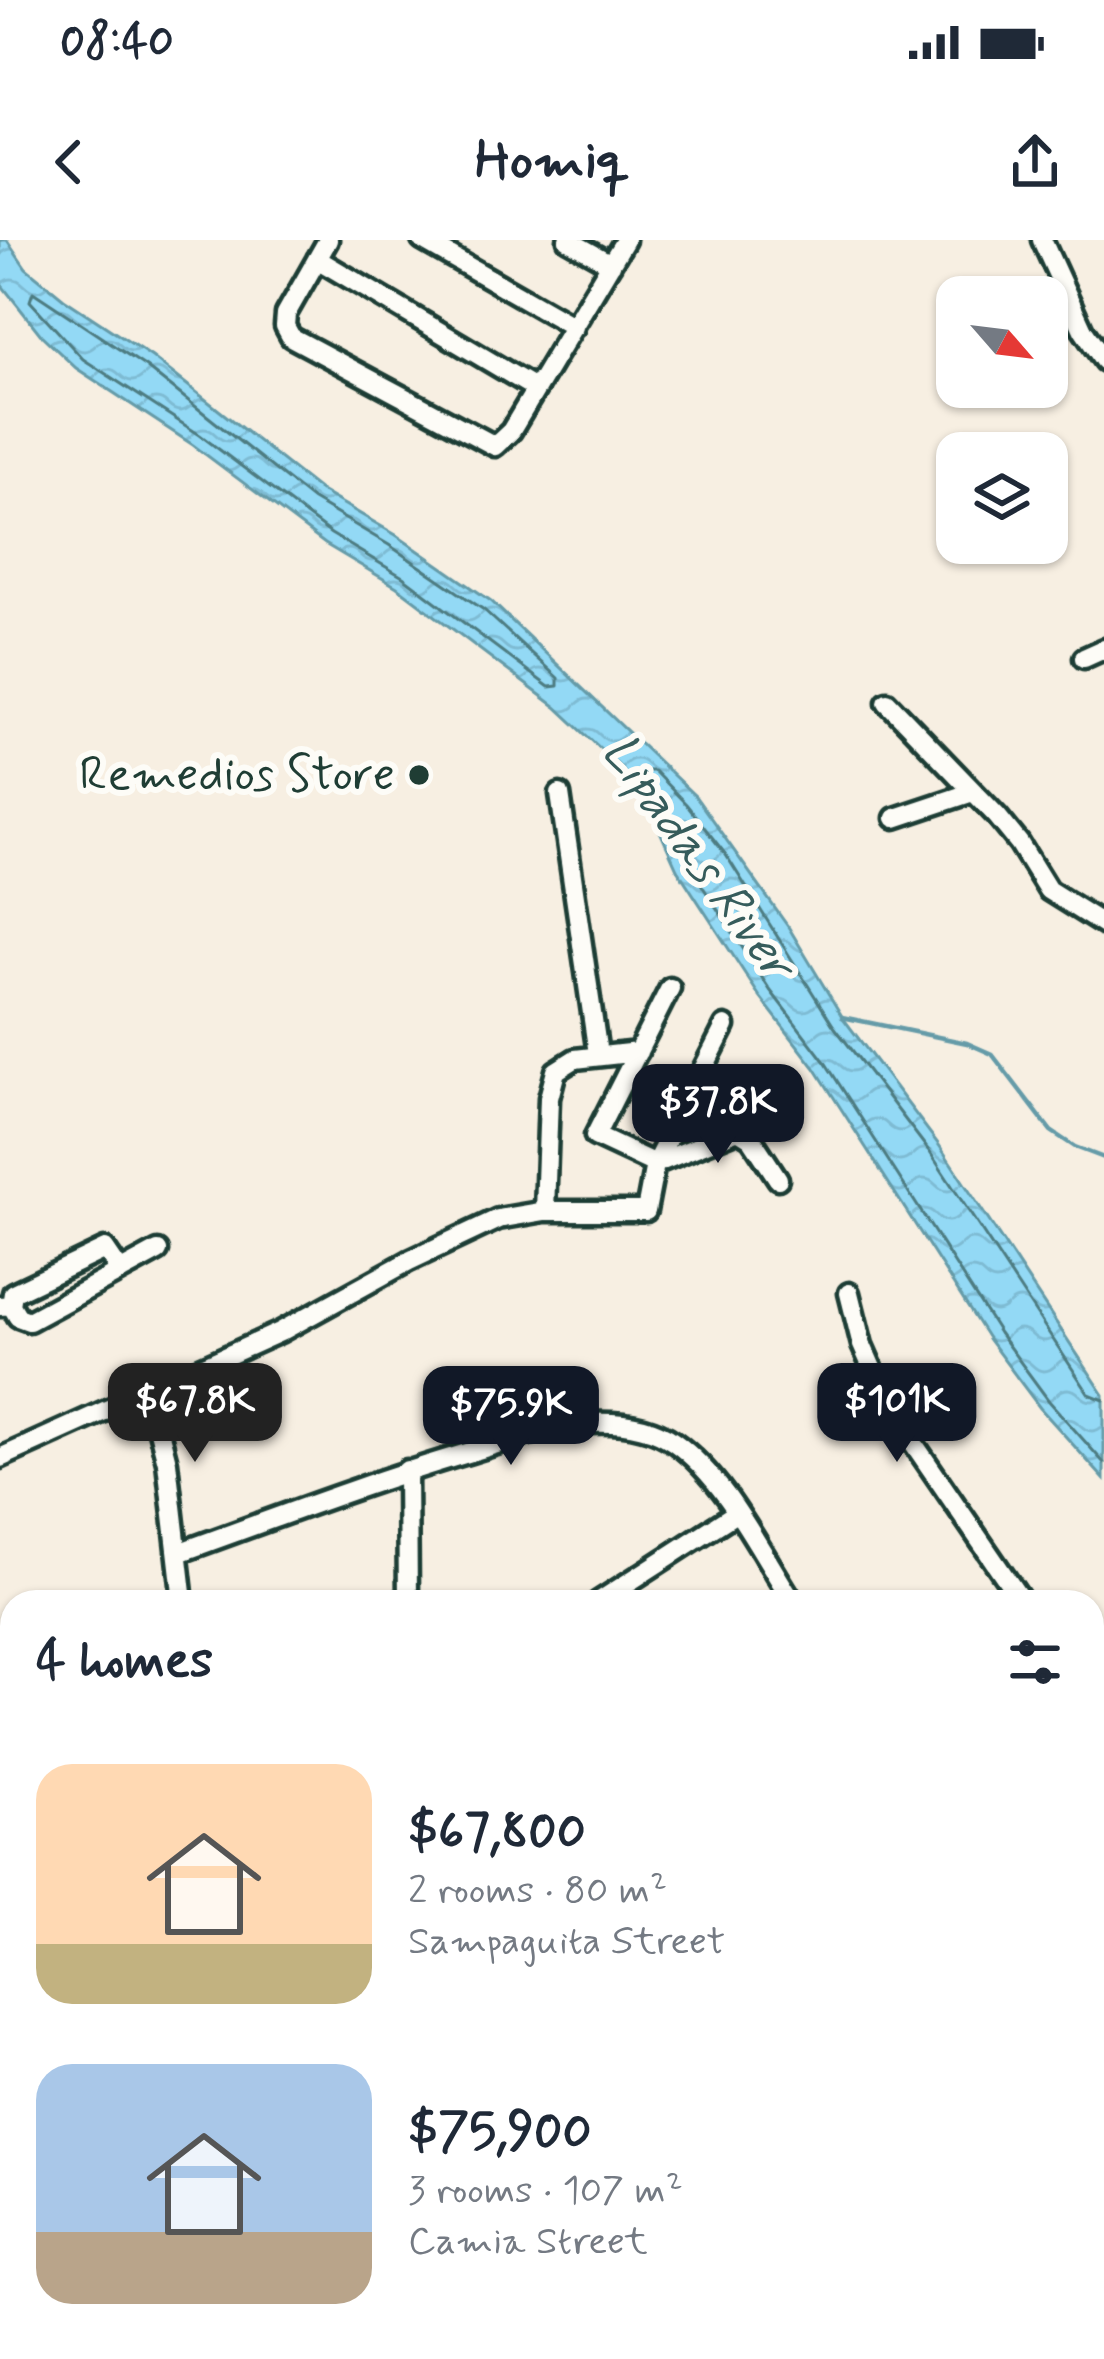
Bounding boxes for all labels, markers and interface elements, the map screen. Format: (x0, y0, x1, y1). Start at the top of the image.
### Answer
text: 08:40 (60, 13, 174, 72)
text: Homiq (475, 127, 629, 198)
icon: back (36, 129, 102, 195)
icon: share (1002, 129, 1068, 195)
north arrow (936, 276, 1068, 408)
map controls (936, 276, 1068, 564)
button: layers (936, 432, 1068, 564)
water label: Lipadas River (586, 722, 811, 998)
place label: Remedios Store (79, 744, 395, 807)
marker: Remedios Store (406, 762, 432, 788)
pin: $37.8K (620, 1064, 816, 1166)
text: $37.8K (659, 1077, 777, 1128)
pin: $67.8K (97, 1363, 293, 1465)
pin: $101K (813, 1363, 981, 1465)
pin: $75.9K (413, 1366, 609, 1468)
text: $67.8K (135, 1376, 255, 1427)
text: $101K (844, 1376, 950, 1427)
text: $75.9K (450, 1379, 572, 1430)
text: 4 homes (36, 1629, 213, 1695)
icon: filters (1002, 1629, 1068, 1695)
text: $67,800 (408, 1800, 586, 1866)
icon: home (132, 1812, 276, 1956)
text: 2 rooms · 80 m² (408, 1866, 667, 1917)
text: Sampaguita Street (408, 1917, 725, 1968)
text: $75,900 (408, 2100, 592, 2166)
icon: home (132, 2112, 276, 2256)
text: 3 rooms · 107 m² (408, 2166, 683, 2217)
text: Camia Street (408, 2217, 648, 2268)

